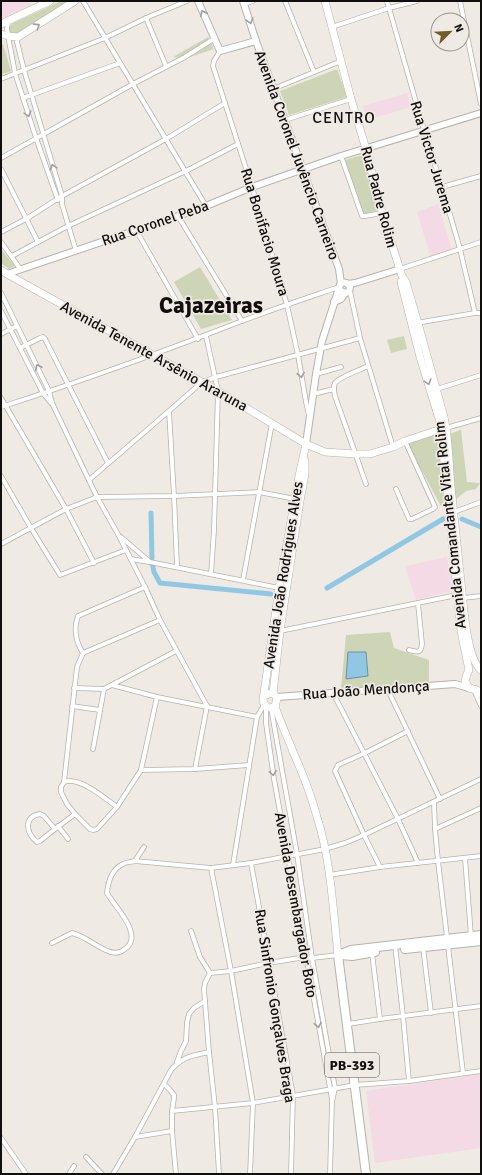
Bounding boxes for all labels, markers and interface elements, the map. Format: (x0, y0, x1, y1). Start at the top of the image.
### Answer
one-way arrow (200, 10, 208, 17)
north arrow (430, 12, 470, 52)
one-way arrow (245, 17, 254, 24)
text: N (451, 22, 466, 34)
one-way arrow (33, 23, 40, 31)
street label: Avenida Coronel Juvêncio Carneiro (251, 48, 343, 262)
street label: Rua Victor Jurema (406, 99, 458, 215)
district label: CENTRO (312, 108, 376, 128)
one-way arrow (23, 111, 32, 118)
street label: Rua Padre Rolim (357, 144, 401, 250)
one-way arrow (49, 164, 58, 171)
street label: Rua Bonifacio Moura (237, 166, 293, 298)
street label: Rua Coronel Peba (99, 196, 211, 250)
district label: Cajazeiras (159, 291, 263, 320)
street label: Avenida Tenente Arsênio Araruna (57, 297, 251, 415)
one-way arrow (35, 364, 43, 372)
one-way arrow (296, 372, 305, 378)
one-way arrow (423, 378, 432, 385)
street label: Avenida Comandante Vital Rolim (430, 420, 470, 630)
street label: Avenida João Rodrigues Alves (259, 480, 307, 670)
street label: Rua João Mendonça (302, 677, 430, 703)
one-way arrow (268, 770, 277, 776)
street label: Avenida Desembargador Boto (271, 811, 321, 999)
street label: Rua Sinfronio Gonçalves Braga (251, 908, 299, 1104)
one-way arrow (314, 1022, 322, 1028)
road number: PB-393 (325, 1053, 379, 1077)

